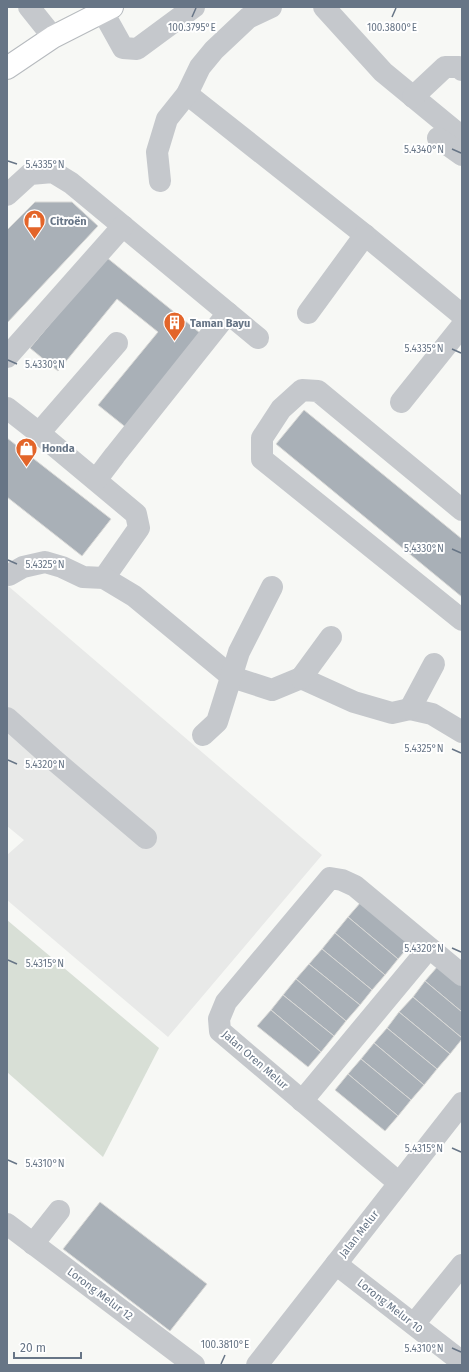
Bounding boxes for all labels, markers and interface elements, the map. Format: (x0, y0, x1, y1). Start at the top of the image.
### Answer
text: 100.3795°E (168, 22, 216, 34)
text: 100.3800°E (367, 22, 417, 34)
text: 5.4340°N (404, 144, 444, 156)
text: 5.4335°N (25, 159, 65, 171)
shop icon: Citroën (22, 208, 48, 241)
place label: Citroën (50, 215, 87, 228)
building icon: Taman Bayu (162, 310, 188, 343)
place label: Taman Bayu (190, 317, 250, 330)
text: 5.4335°N (404, 343, 444, 355)
text: 5.4330°N (25, 359, 65, 371)
shop icon: Honda (13, 435, 39, 468)
place label: Honda (42, 442, 75, 455)
text: 5.4330°N (404, 543, 444, 555)
text: 5.4325°N (25, 559, 65, 571)
text: 5.4325°N (404, 743, 444, 755)
text: 5.4320°N (25, 759, 65, 771)
text: 5.4320°N (404, 943, 444, 955)
text: 5.4315°N (26, 958, 64, 970)
street label: Jalan Oren Melur (219, 1028, 291, 1093)
text: 5.4315°N (405, 1143, 443, 1155)
text: 5.4310°N (26, 1158, 64, 1170)
street label: Jalan Melur (337, 1207, 382, 1260)
street label: Lorong Melur 12 (65, 1265, 135, 1323)
street label: Lorong Melur 10 (355, 1276, 425, 1336)
scale bar (14, 1334, 81, 1360)
text: 100.3810°E (201, 1339, 249, 1351)
text: 20 m (20, 1341, 46, 1355)
text: 5.4310°N (405, 1343, 443, 1355)

